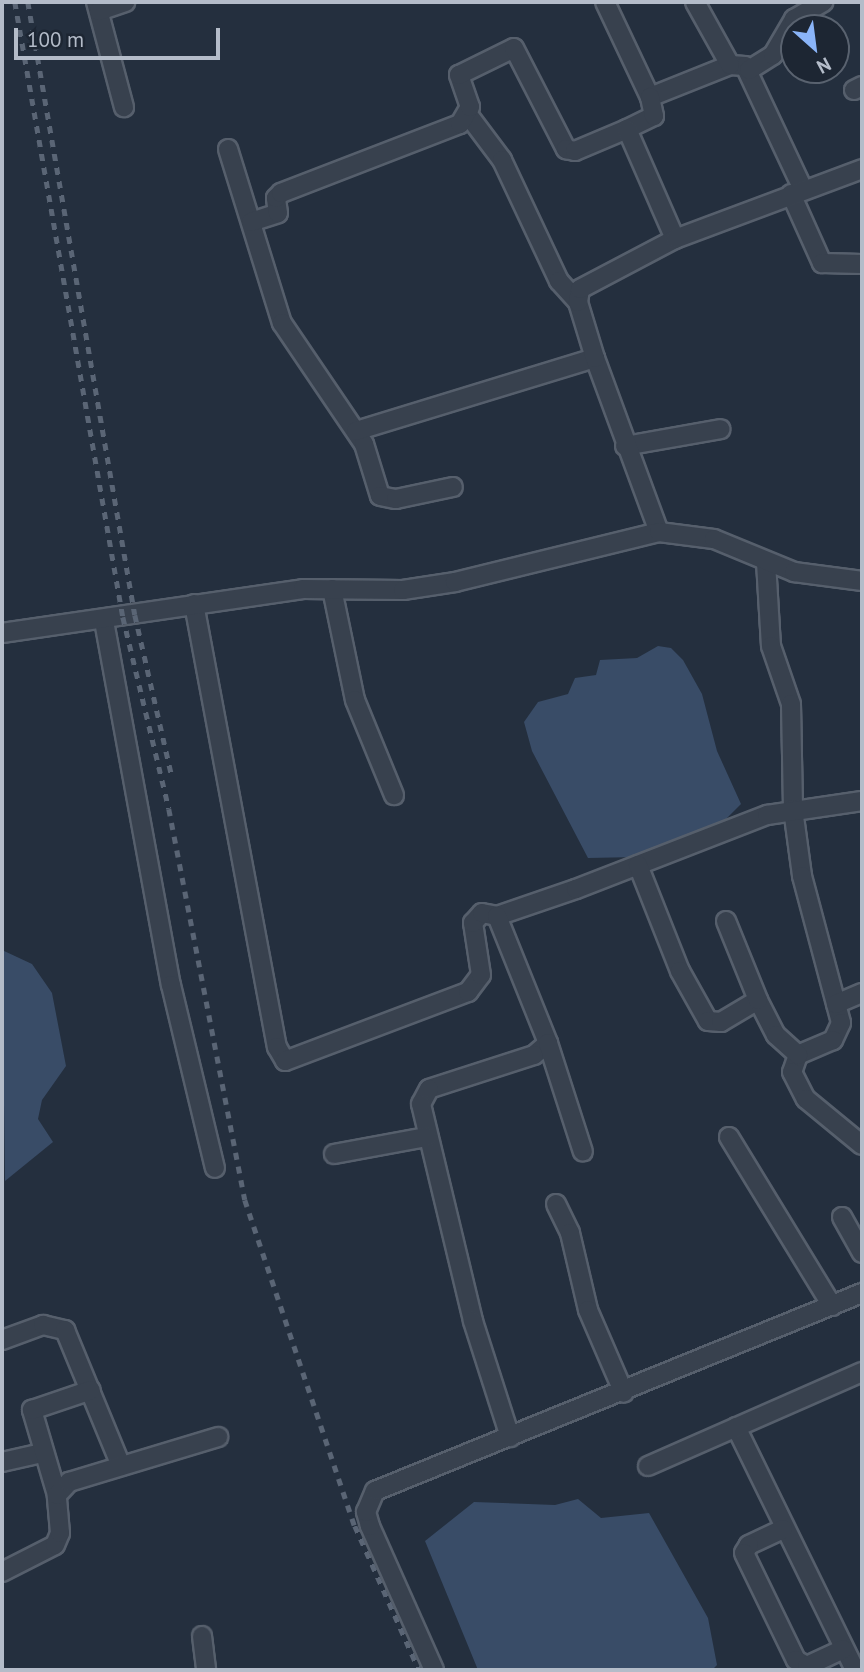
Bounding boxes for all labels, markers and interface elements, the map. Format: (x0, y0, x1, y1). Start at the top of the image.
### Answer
scale bar (18, 14, 224, 58)
north arrow (780, 14, 850, 84)
text: 100 m (27, 26, 84, 53)
text: N (813, 52, 835, 79)

